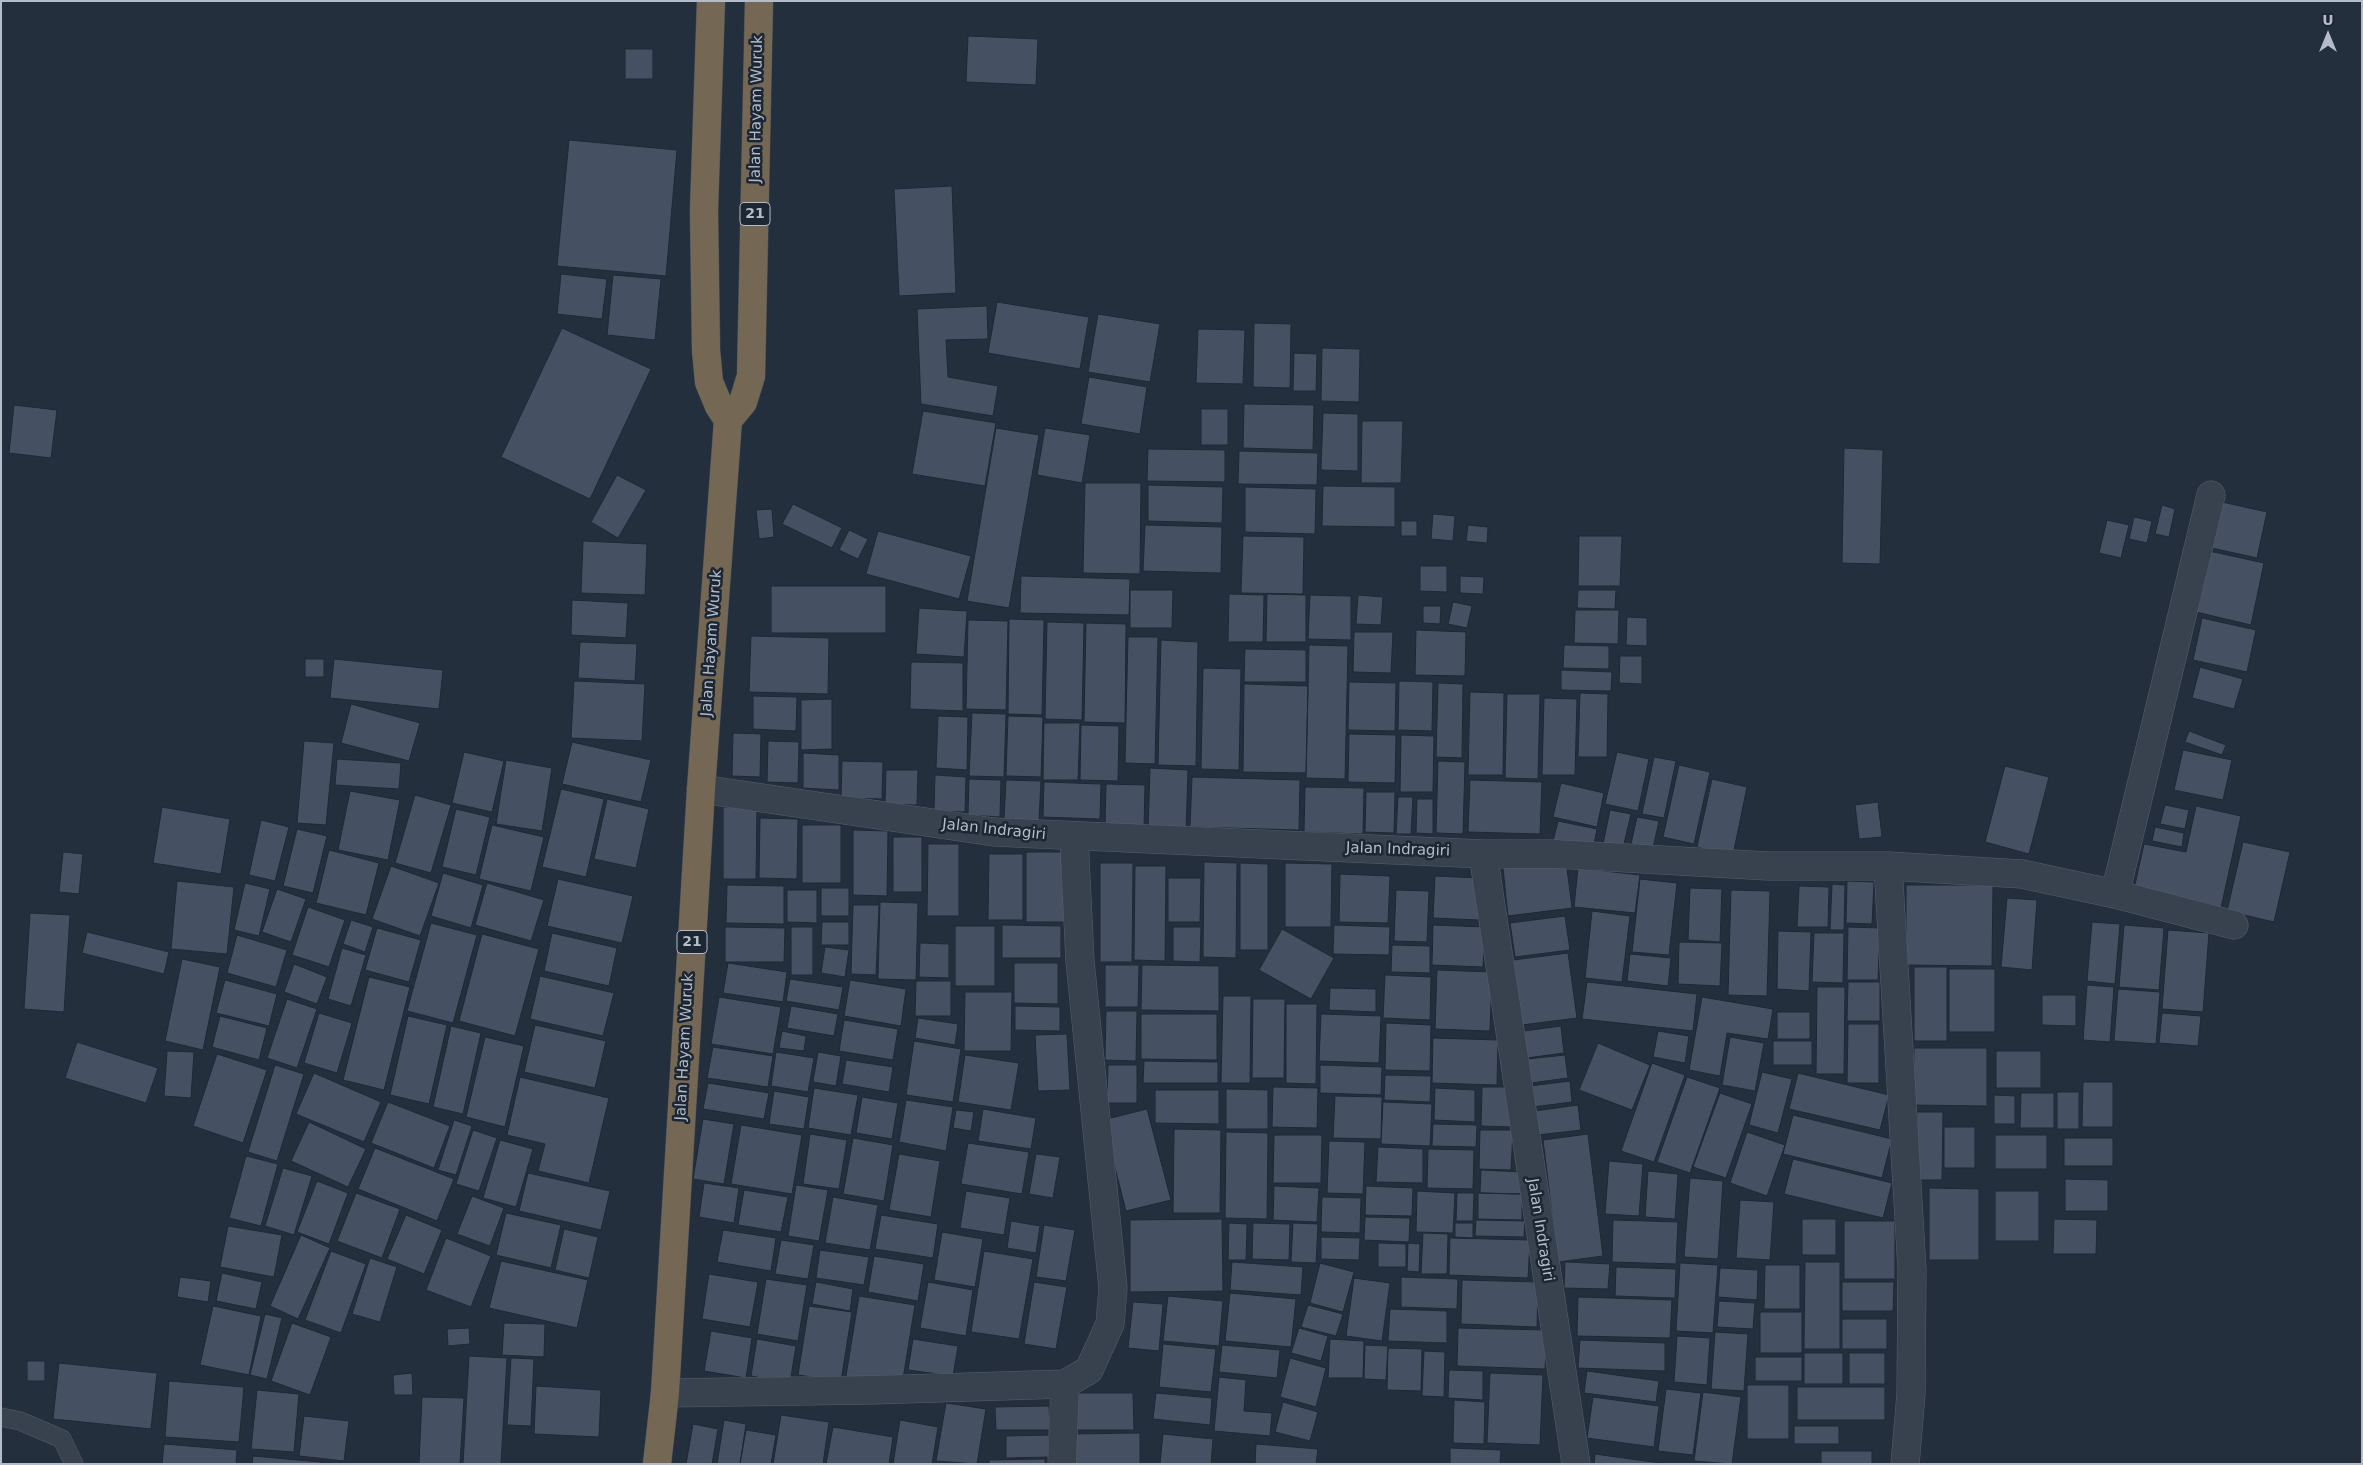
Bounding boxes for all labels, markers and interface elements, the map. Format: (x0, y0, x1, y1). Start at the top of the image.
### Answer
north arrow (2303, 10, 2353, 60)
text: U (2322, 12, 2334, 28)
street label: Jalan Hayam Wuruk (747, 35, 767, 183)
road number: 21 (740, 202, 770, 225)
street label: Jalan Hayam Wuruk (698, 569, 726, 717)
street label: Jalan Indragiri (941, 816, 1047, 844)
street label: Jalan Indragiri (1346, 839, 1450, 861)
road number: 21 (677, 930, 707, 954)
street label: Jalan Hayam Wuruk (672, 973, 698, 1121)
street label: Jalan Indragiri (1523, 1177, 1557, 1283)

